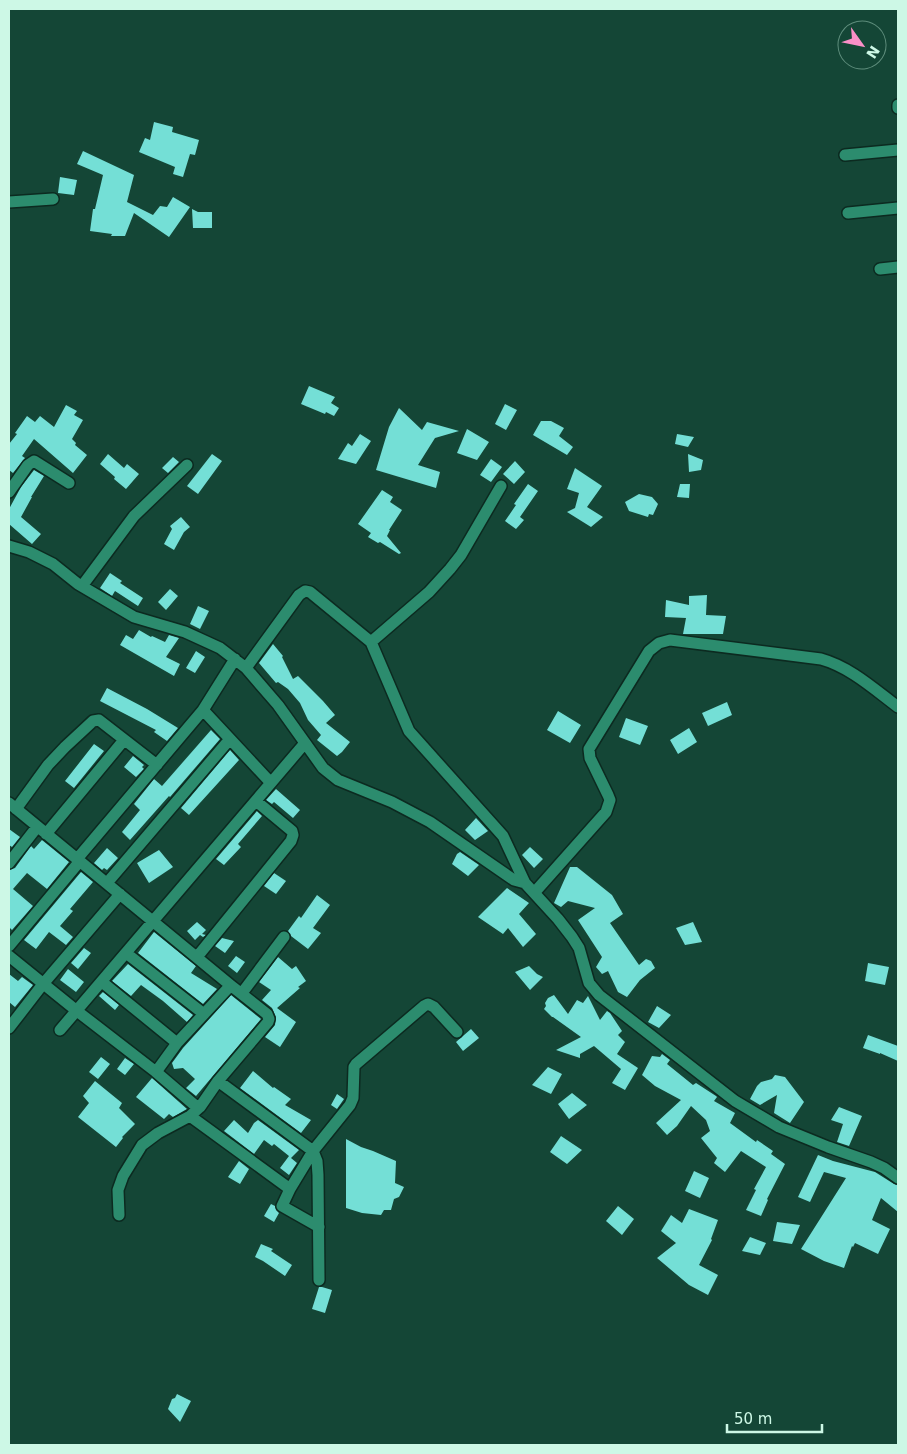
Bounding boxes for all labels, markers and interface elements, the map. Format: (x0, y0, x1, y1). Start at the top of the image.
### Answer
north arrow (837, 20, 887, 70)
text: N (863, 43, 883, 61)
scale bar (727, 1402, 822, 1434)
text: 50 m (734, 1410, 772, 1428)

